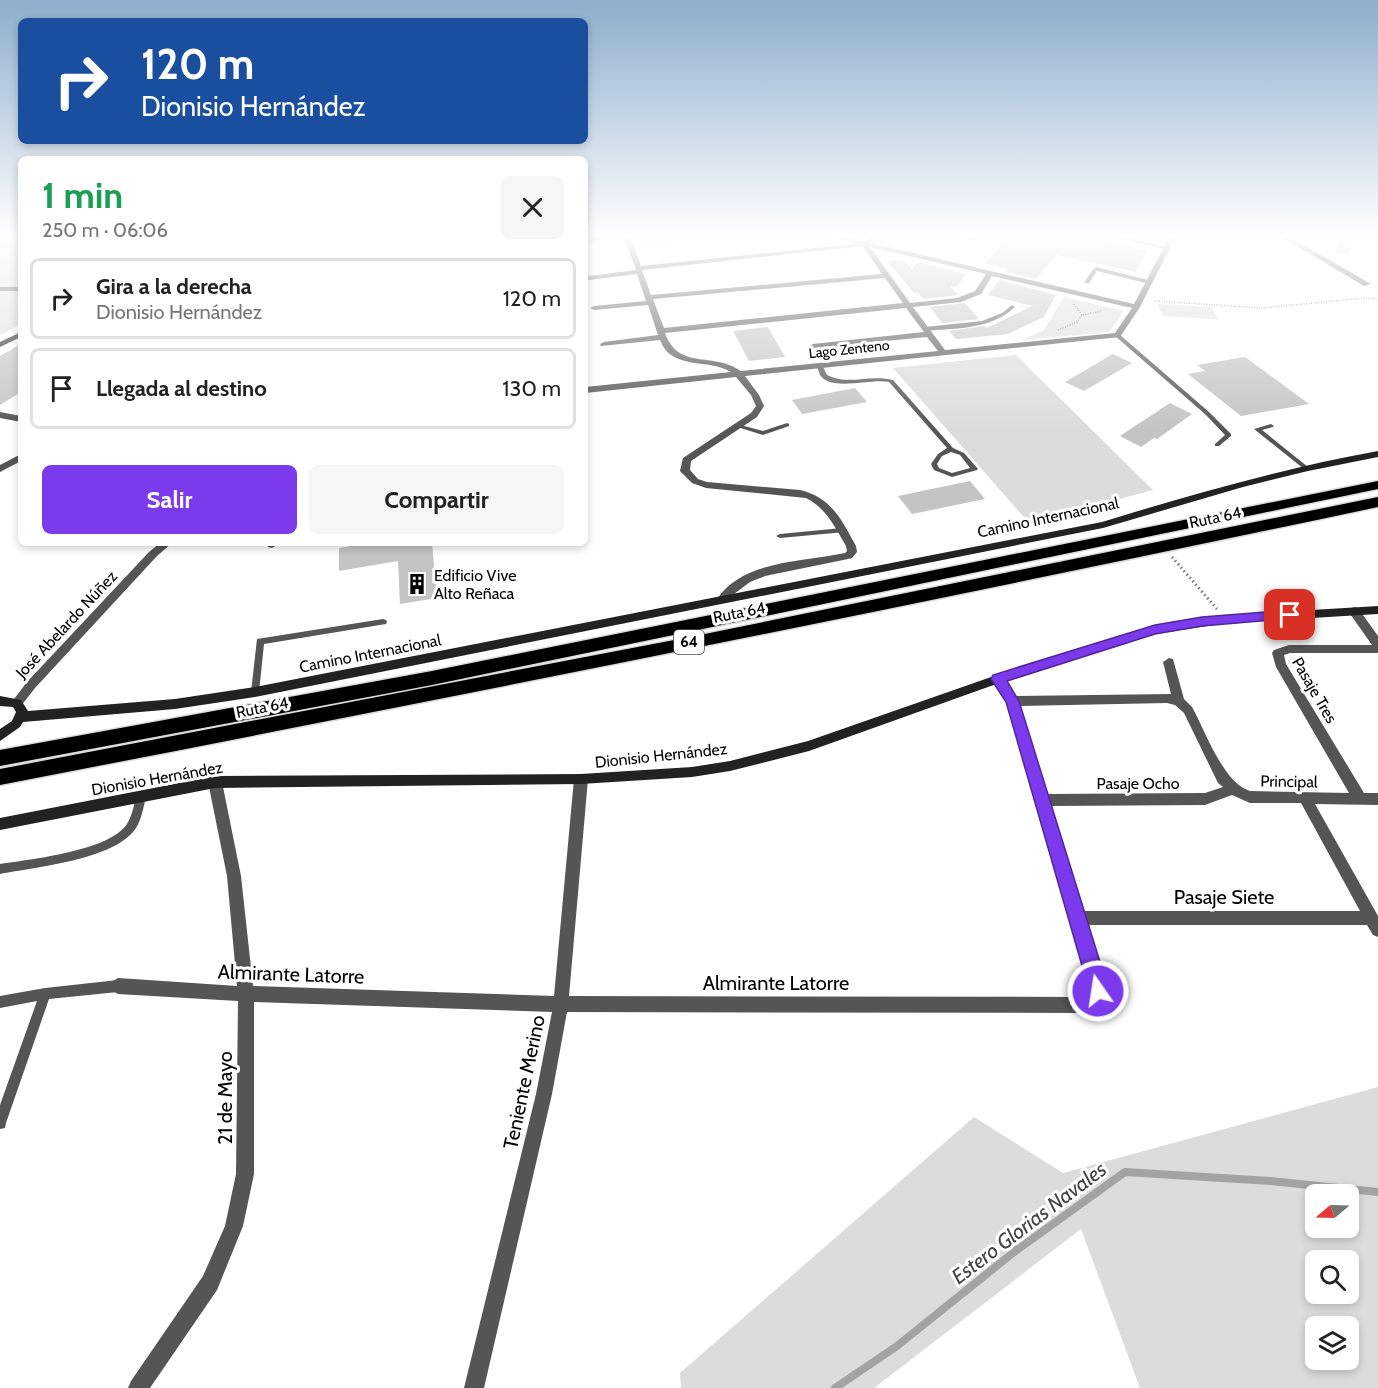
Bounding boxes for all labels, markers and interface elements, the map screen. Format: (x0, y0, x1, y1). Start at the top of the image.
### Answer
text: 120 m (141, 38, 254, 90)
icon: right (42, 42, 120, 120)
text: Dionisio Hernández (141, 90, 365, 123)
text: 1 min (42, 173, 123, 217)
button: close (501, 176, 564, 239)
text: 250 m · 06:06 (42, 218, 168, 242)
text: Gira a la derecha (96, 273, 252, 300)
icon: right (45, 282, 78, 315)
text: 120 m (503, 285, 561, 312)
text: Dionisio Hernández (96, 300, 262, 324)
street label: Lago Zenteno (808, 336, 891, 362)
icon: arrive (45, 372, 78, 405)
text: Llegada al destino (96, 375, 267, 402)
text: 130 m (502, 375, 561, 402)
button: Salir (42, 465, 297, 534)
button: Compartir (309, 465, 564, 534)
street label: Camino Internacional (976, 493, 1121, 542)
street label: Ruta 64 (1187, 503, 1243, 532)
street label: José Abelardo Núñez (11, 566, 121, 683)
place label: Edificio Vive Alto Reñaca (434, 566, 516, 603)
building icon: Edificio Vive Alto Reñaca (405, 572, 429, 596)
pin (1264, 589, 1315, 640)
street label: Ruta 64 (711, 598, 767, 627)
icon: arrive (1273, 598, 1306, 631)
street label: Camino Internacional (298, 630, 443, 677)
road number: 64 (674, 630, 704, 654)
street label: Pasaje Tres (1288, 654, 1341, 727)
street label: Ruta 64 (234, 693, 290, 722)
street label: Dionisio Hernández (594, 739, 729, 772)
street label: Dionisio Hernández (90, 758, 225, 799)
street label: Principal (1260, 772, 1318, 792)
street label: Pasaje Ocho (1096, 774, 1180, 793)
street label: Pasaje Siete (1174, 885, 1274, 909)
street label: Almirante Latorre (217, 959, 365, 989)
position arrow (1066, 959, 1130, 1023)
street label: Almirante Latorre (703, 971, 849, 995)
street label: Teniente Merino (498, 1013, 550, 1151)
street label: 21 de Mayo (213, 1051, 237, 1145)
water label: Estero Glorias Navales (946, 1156, 1111, 1289)
north arrow (1305, 1184, 1359, 1238)
map controls (1305, 1184, 1359, 1370)
button: search (1305, 1250, 1359, 1304)
button: layers (1305, 1316, 1359, 1370)

